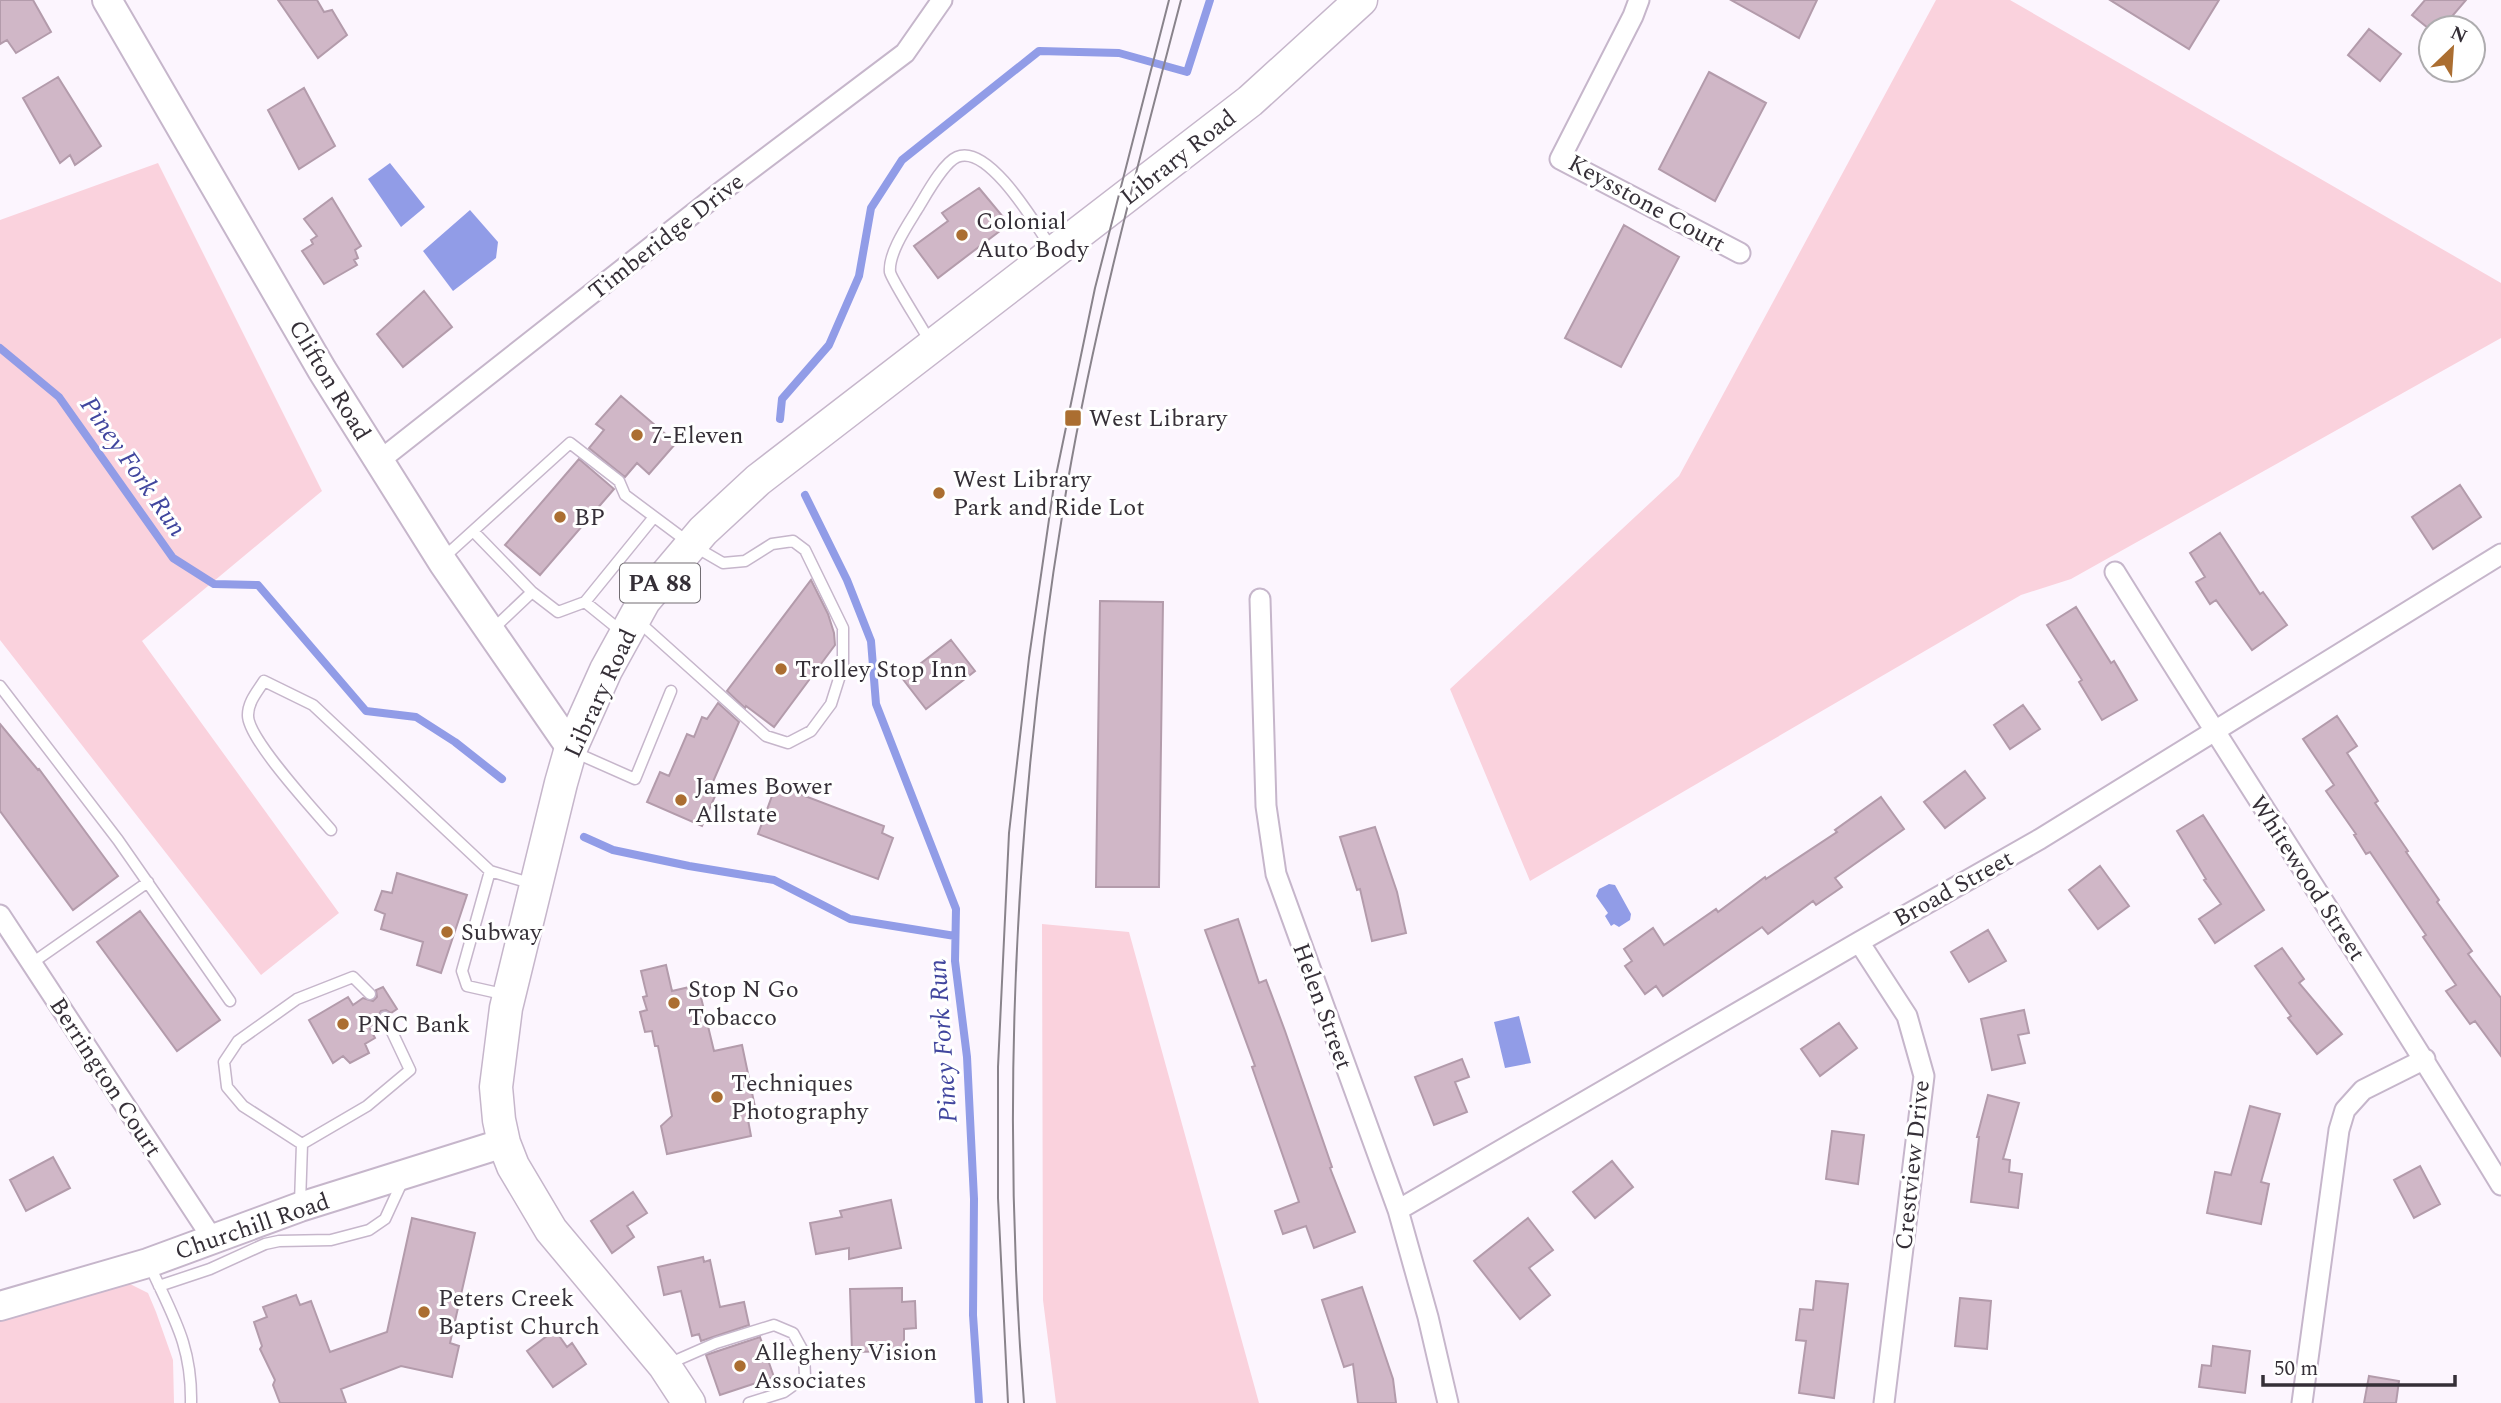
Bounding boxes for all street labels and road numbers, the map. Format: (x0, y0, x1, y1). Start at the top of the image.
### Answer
street label: Library Road (1113, 101, 1244, 215)
street label: Keysstone Court (1561, 146, 1732, 262)
street label: Timberidge Drive (581, 164, 752, 309)
street label: Clifton Road (279, 313, 380, 448)
road number: PA 88 (620, 564, 700, 603)
street label: Library Road (555, 623, 647, 764)
street label: Whitewood Street (2240, 788, 2374, 969)
street label: Broad Street (1887, 841, 2020, 937)
street label: Helen Street (1282, 938, 1362, 1075)
street label: Berrington Court (40, 990, 170, 1165)
street label: Crestview Drive (1886, 1078, 1940, 1252)
street label: Churchill Road (170, 1184, 335, 1270)

